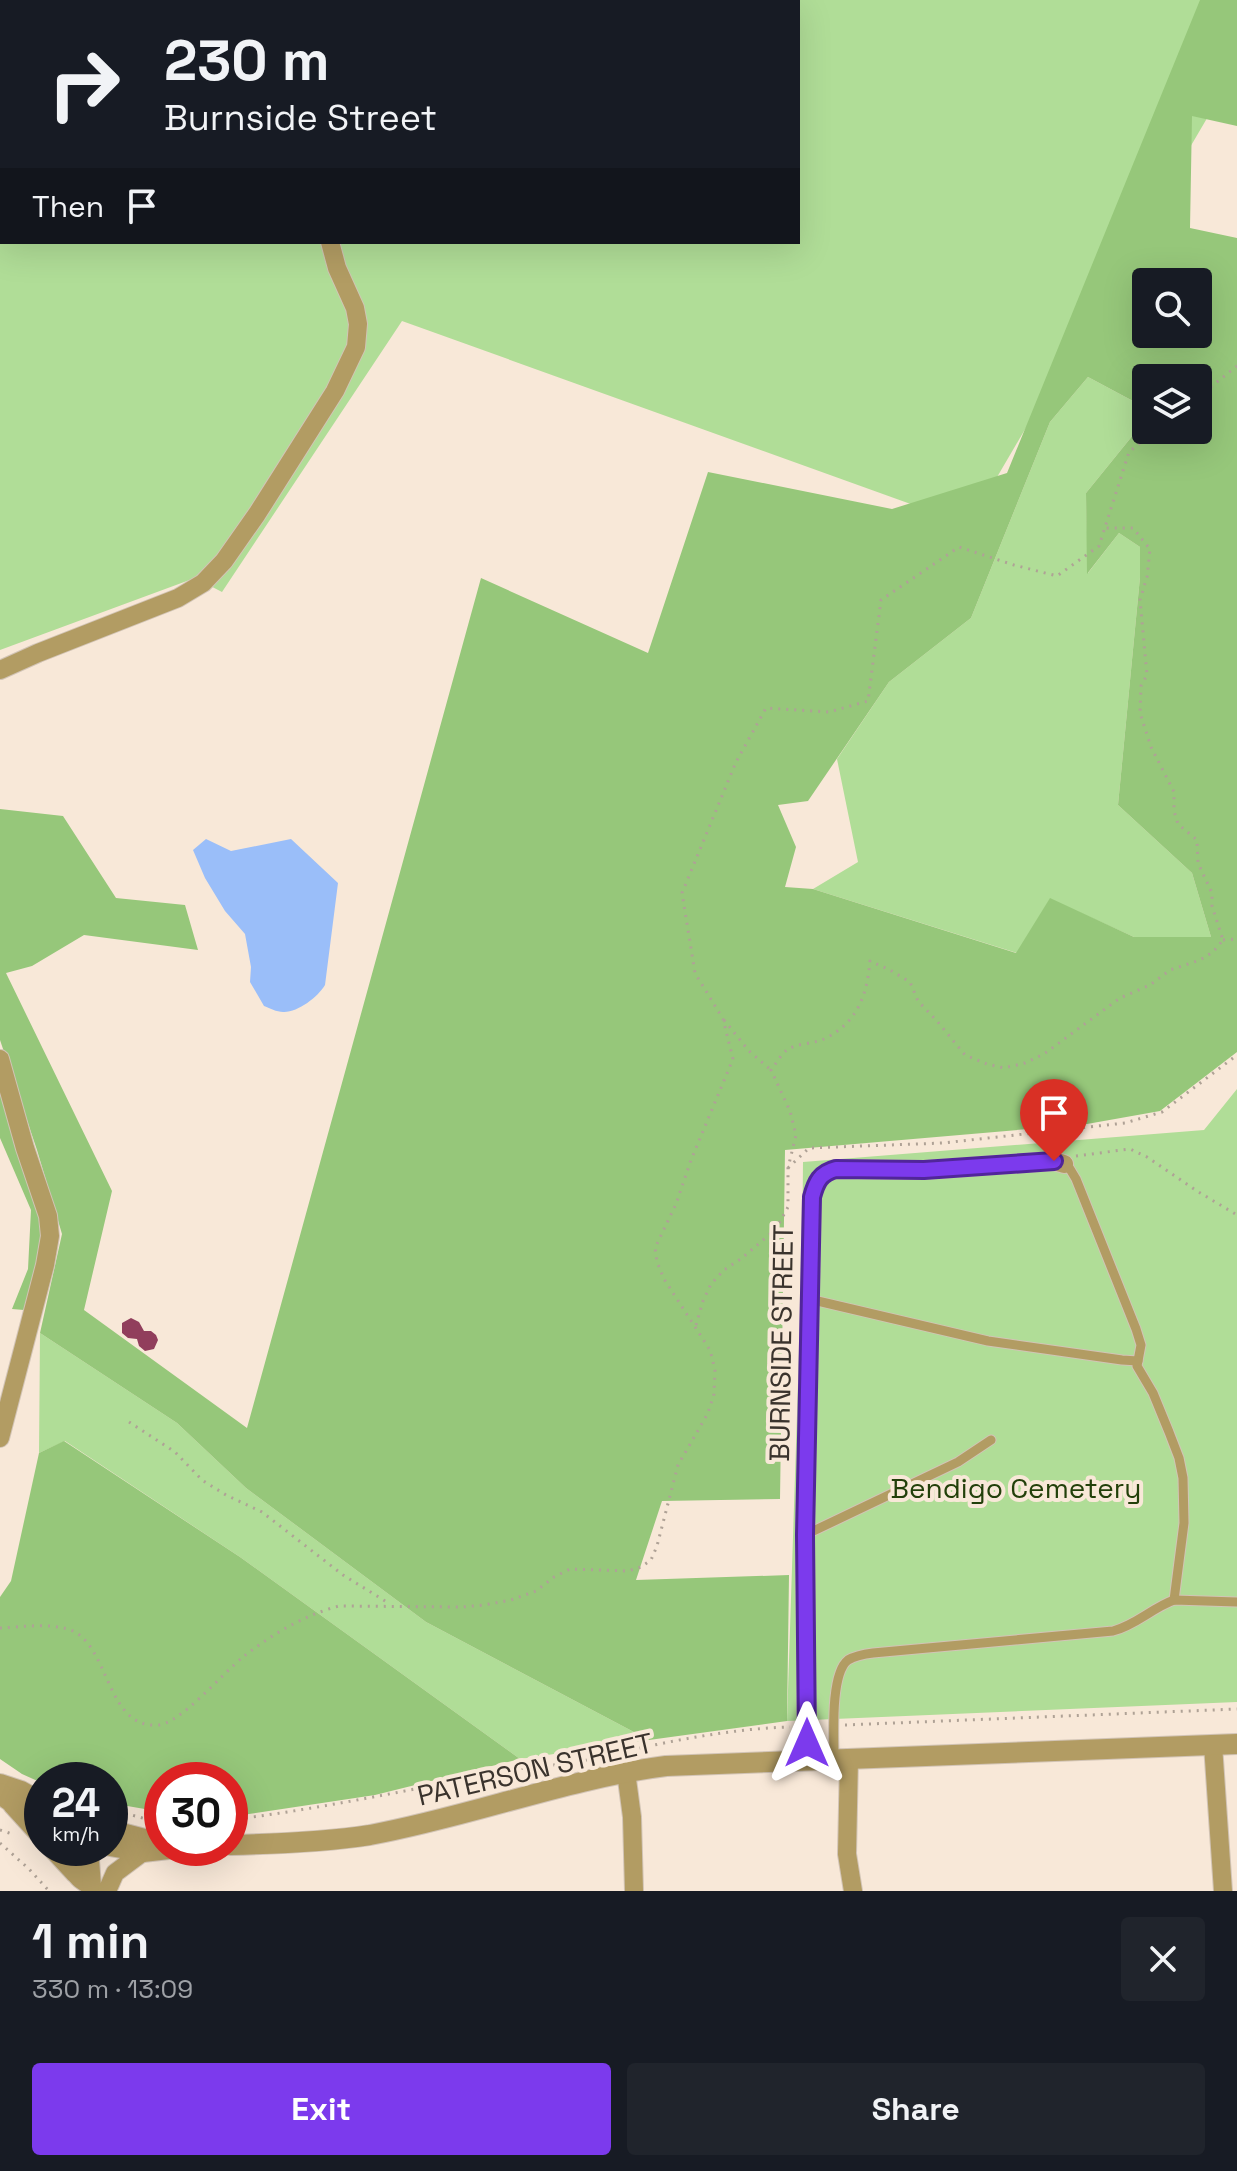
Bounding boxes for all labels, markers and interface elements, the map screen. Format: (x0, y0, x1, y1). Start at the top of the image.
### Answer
text: 230 m (164, 25, 330, 96)
icon: right (32, 32, 136, 136)
text: Burnside Street (164, 95, 437, 141)
icon: arrive (120, 184, 164, 228)
text: Then (32, 187, 104, 226)
map controls (1132, 268, 1212, 444)
button: search (1132, 268, 1212, 348)
button: layers (1132, 364, 1212, 444)
pin (1020, 1079, 1088, 1161)
icon: arrive (1032, 1091, 1076, 1135)
street label: BURNSIDE STREET (761, 1224, 801, 1462)
park label: Bendigo Cemetery (891, 1470, 1141, 1506)
position arrow (765, 1701, 849, 1785)
street label: PATERSON STREET (414, 1724, 656, 1814)
speed limit sign: 30 (144, 1762, 248, 1866)
text: 24 (52, 1778, 100, 1829)
text: km/h (52, 1821, 100, 1847)
text: 1 min (32, 1911, 149, 1972)
button: close (1121, 1917, 1205, 2001)
text: 330 m · 13:09 (32, 1972, 193, 2006)
button: Exit (32, 2063, 611, 2155)
button: Share (627, 2063, 1205, 2155)

